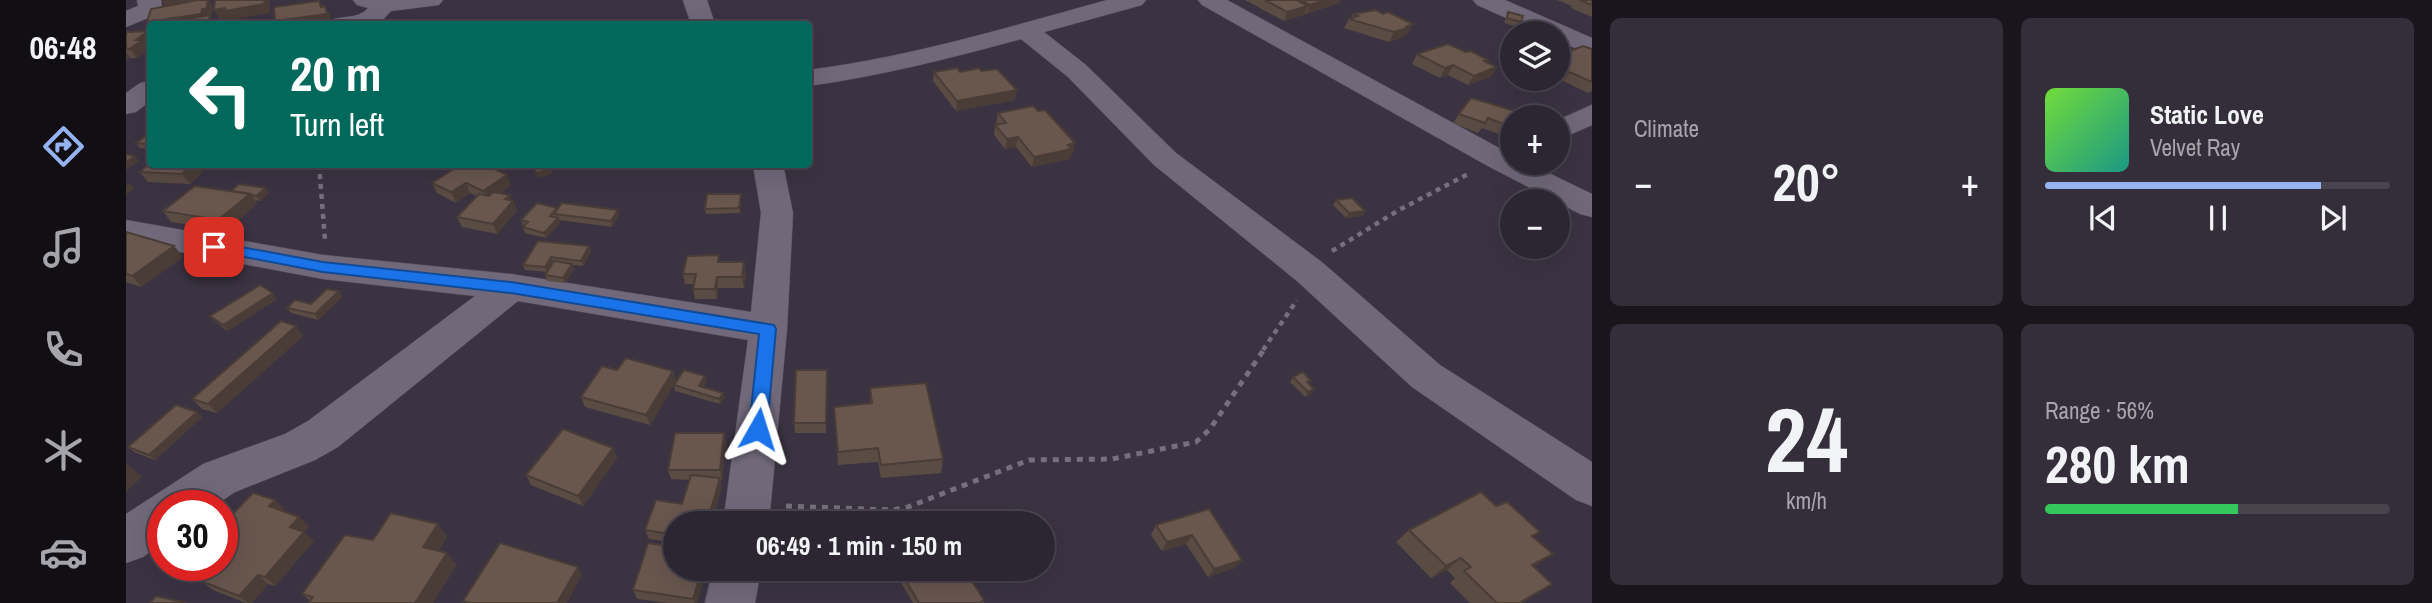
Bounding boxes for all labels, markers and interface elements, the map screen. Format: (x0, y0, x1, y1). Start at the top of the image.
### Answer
map controls (1500, 21, 1570, 259)
button: layers (1500, 21, 1570, 91)
text: 06:48 (29, 26, 97, 69)
text: 20 m (290, 40, 382, 106)
icon: left (175, 49, 266, 140)
text: Static Love (2150, 97, 2264, 132)
text: Turn left (290, 103, 384, 146)
button: + (1500, 105, 1570, 175)
text: Climate (1634, 113, 1699, 144)
icon: directions (39, 122, 88, 171)
text: Velvet Ray (2150, 132, 2240, 163)
text: 20° (1772, 147, 1841, 217)
text: − (1634, 157, 1652, 208)
text: + (1961, 157, 1979, 208)
button: − (1500, 189, 1570, 259)
icon: previous (2084, 199, 2122, 237)
icon: pause (2199, 199, 2237, 237)
icon: next (2314, 199, 2352, 237)
pin (184, 217, 244, 277)
icon: music (39, 223, 88, 272)
icon: arrive (195, 228, 233, 266)
icon: phone (39, 325, 88, 374)
text: 24 (1765, 378, 1848, 500)
position arrow (721, 392, 795, 466)
text: Range · 56% (2045, 395, 2154, 426)
icon: climate (39, 426, 88, 475)
text: 280 km (2045, 429, 2190, 499)
text: km/h (1786, 485, 1827, 516)
speed limit sign: 30 (147, 490, 238, 581)
icon: car (39, 528, 88, 577)
text: 06:49 · 1 min · 150 m (756, 528, 962, 563)

